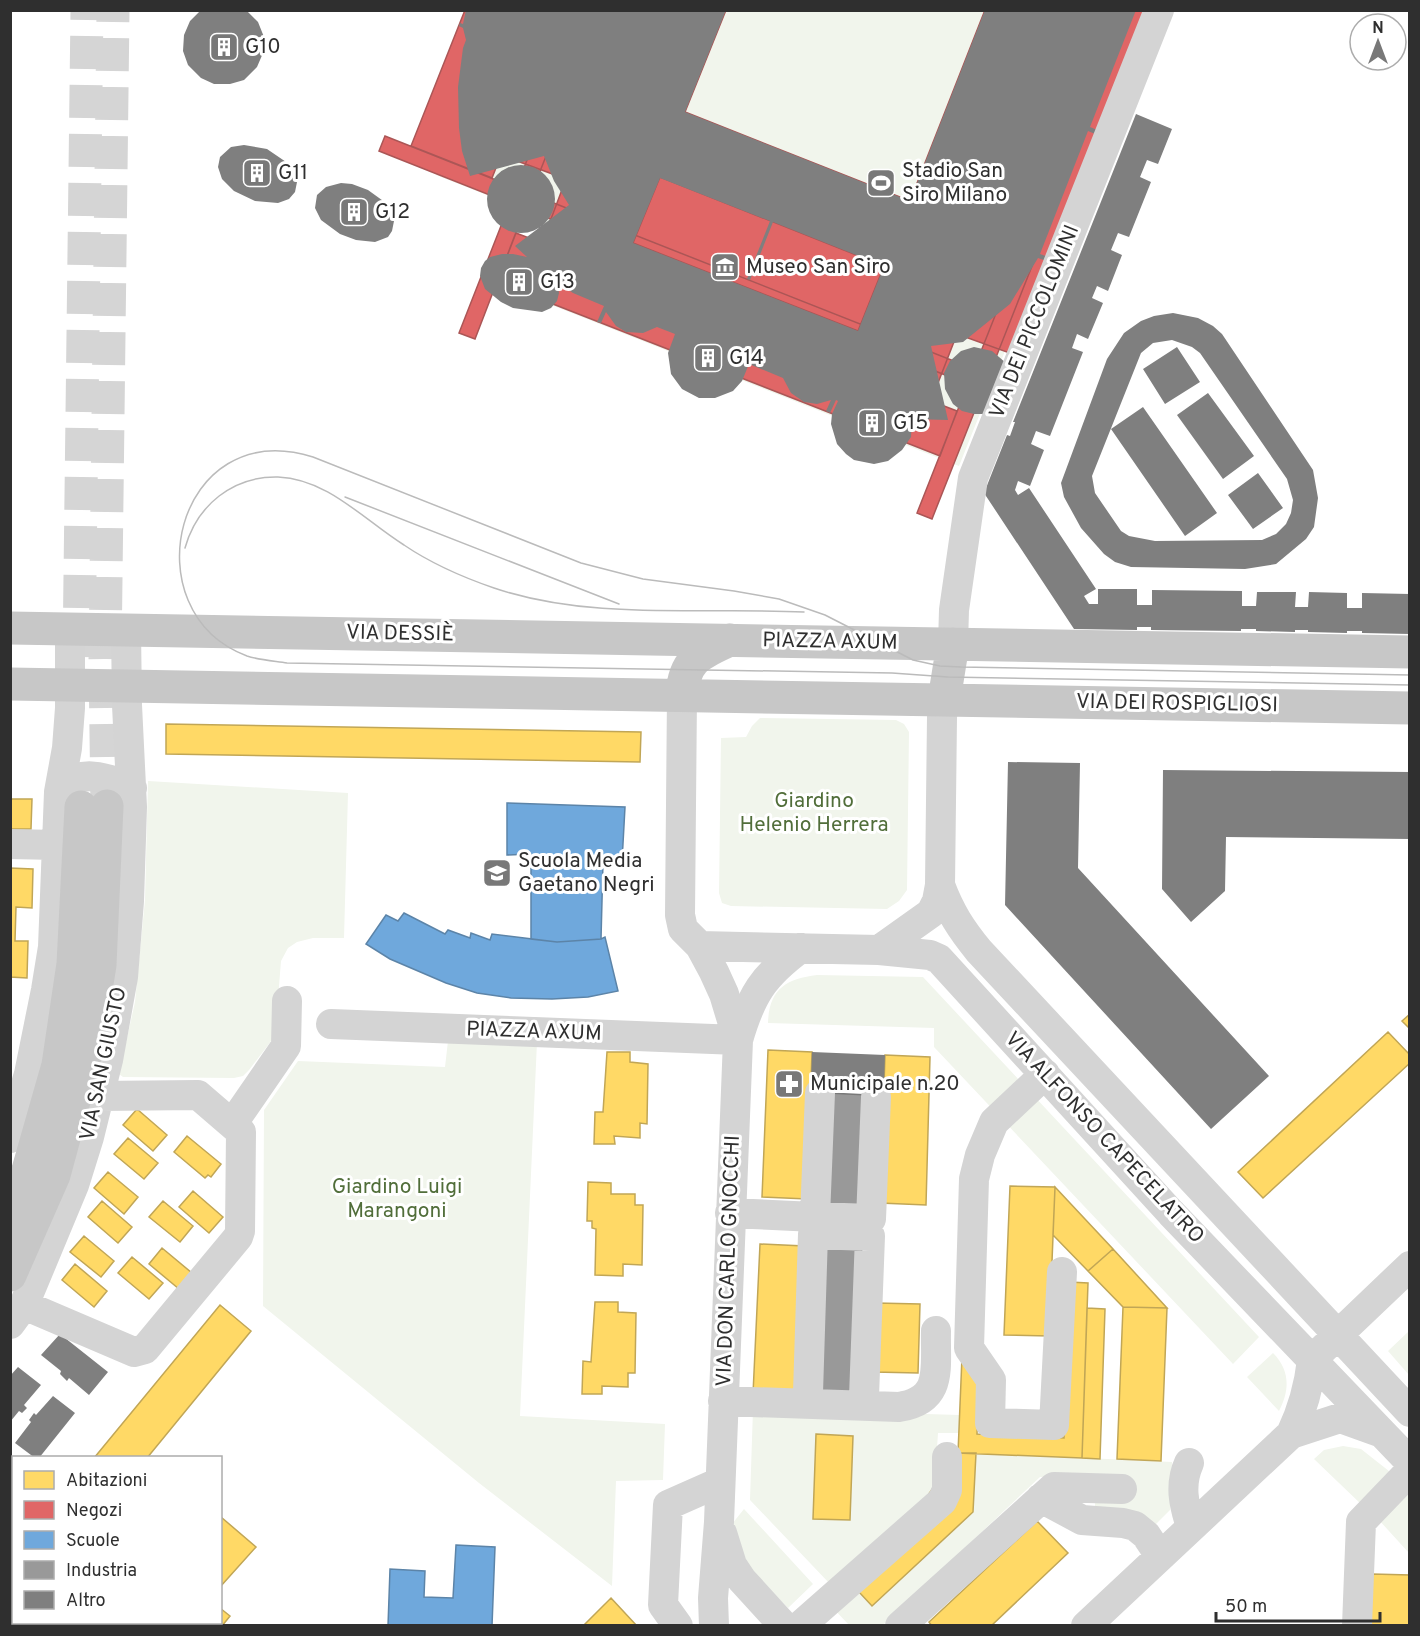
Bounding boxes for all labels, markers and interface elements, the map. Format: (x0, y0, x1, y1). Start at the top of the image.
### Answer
north arrow (1348, 12, 1408, 72)
text: N (1372, 19, 1384, 39)
building icon: G10 (208, 31, 240, 63)
place label: G10 (245, 34, 281, 61)
building icon: G11 (241, 157, 273, 189)
place label: Stadio San Siro Milano (902, 158, 1007, 209)
place label: G11 (278, 160, 308, 187)
sports icon: Stadio San Siro Milano (865, 167, 897, 199)
building icon: G12 (338, 196, 370, 228)
place label: G12 (375, 199, 410, 226)
street label: VIA DEI PICCOLOMINI (984, 221, 1086, 423)
museum icon: Museo San Siro (709, 251, 741, 283)
place label: Museo San Siro (746, 254, 891, 281)
building icon: G13 (503, 266, 535, 298)
place label: G13 (540, 269, 575, 296)
building icon: G14 (692, 342, 724, 374)
place label: G14 (729, 345, 764, 372)
building icon: G15 (856, 407, 888, 439)
place label: G15 (893, 410, 928, 437)
street label: VIA DESSIÈ (346, 619, 454, 648)
street label: PIAZZA AXUM (762, 627, 898, 657)
street label: VIA DEI ROSPIGLIOSI (1076, 689, 1278, 719)
park label: Giardino Helenio Herrera (739, 788, 889, 839)
place label: Scuola Media Gaetano Negri (518, 848, 655, 899)
school or university icon: Scuola Media Gaetano Negri (481, 857, 513, 889)
street label: VIA SAN GIUSTO (74, 985, 134, 1143)
street label: PIAZZA AXUM (466, 1016, 602, 1048)
street label: VIA ALFONSO CAPECELATRO (998, 1026, 1210, 1250)
pharmacy icon: Municipale n.20 (773, 1068, 805, 1100)
place label: Municipale n.20 (810, 1071, 960, 1098)
street label: VIA DON CARLO GNOCCHI (711, 1135, 747, 1387)
park label: Giardino Luigi Marangoni (332, 1174, 462, 1225)
legend (12, 1456, 222, 1624)
text: Abitazioni (66, 1470, 147, 1493)
text: Negozi (66, 1500, 122, 1523)
text: Scuole (66, 1530, 120, 1553)
text: Industria (66, 1560, 137, 1583)
scale bar (1216, 1585, 1380, 1623)
text: Altro (66, 1590, 106, 1613)
text: 50 m (1225, 1596, 1267, 1619)

